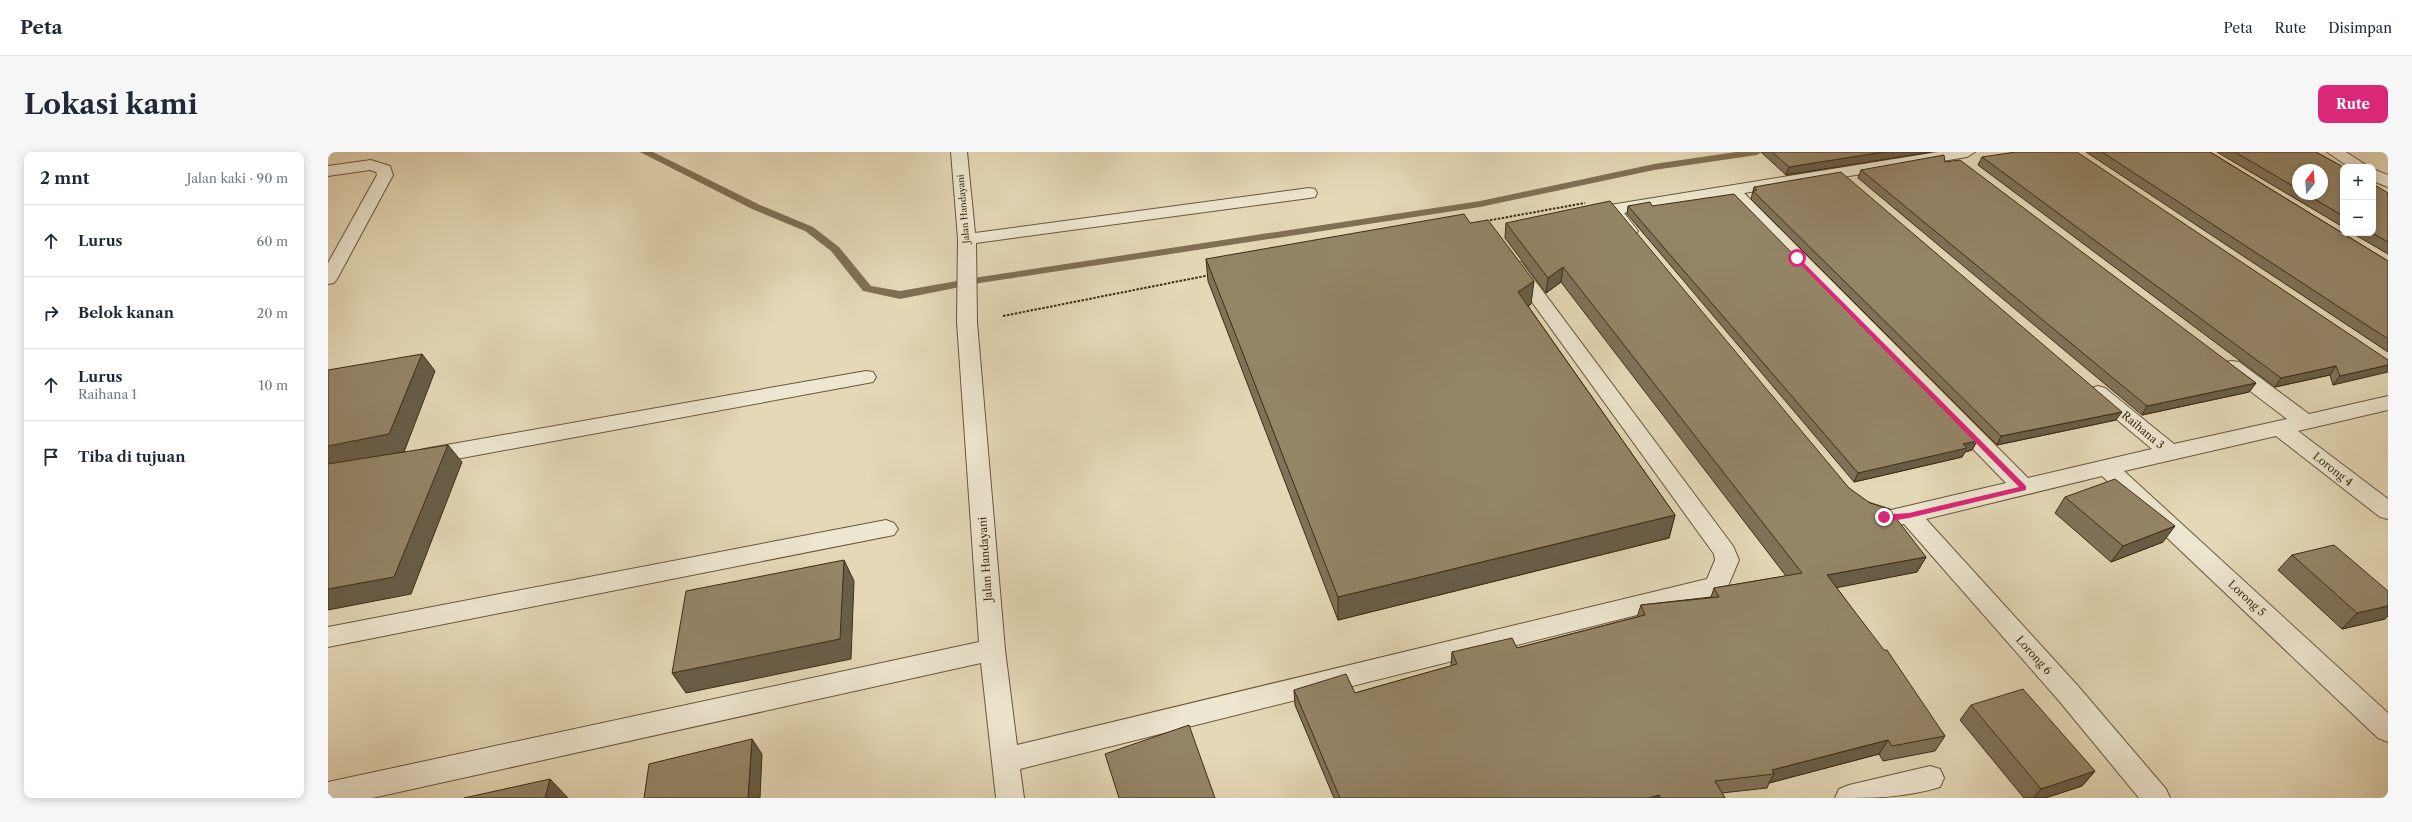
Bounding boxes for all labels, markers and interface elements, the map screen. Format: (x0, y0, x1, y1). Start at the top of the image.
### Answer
text: Peta (20, 16, 63, 39)
text: Peta (2223, 19, 2253, 37)
text: Rute (2275, 19, 2306, 37)
text: Disimpan (2328, 19, 2392, 37)
button: Rute (2318, 85, 2388, 123)
text: Lokasi kami (24, 87, 198, 121)
north arrow (2292, 164, 2328, 200)
map controls (2340, 164, 2376, 236)
button: + (2340, 164, 2376, 200)
text: 2 mnt (40, 168, 90, 188)
text: Jalan kaki · 90 m (187, 170, 288, 186)
street label: Jalan Handayani (954, 174, 972, 246)
button: − (2340, 200, 2376, 236)
icon: ahead (40, 230, 62, 252)
text: Lurus (78, 231, 123, 250)
text: 60 m (257, 233, 288, 249)
route start (1788, 249, 1806, 267)
icon: right (40, 302, 62, 324)
text: Belok kanan (78, 303, 174, 322)
text: 20 m (257, 305, 288, 321)
text: Lurus (78, 367, 123, 386)
icon: ahead (40, 374, 62, 396)
text: 10 m (259, 377, 288, 393)
text: Raihana 1 (78, 386, 137, 402)
street label: Raihana 3 (2119, 408, 2167, 452)
icon: arrive (40, 446, 62, 468)
text: Tiba di tujuan (78, 447, 186, 466)
street label: Lorong 4 (2310, 449, 2356, 489)
route end (1875, 508, 1893, 526)
street label: Jalan Handayani (975, 516, 995, 604)
street label: Lorong 5 (2225, 577, 2269, 619)
street label: Lorong 6 (2013, 633, 2055, 678)

